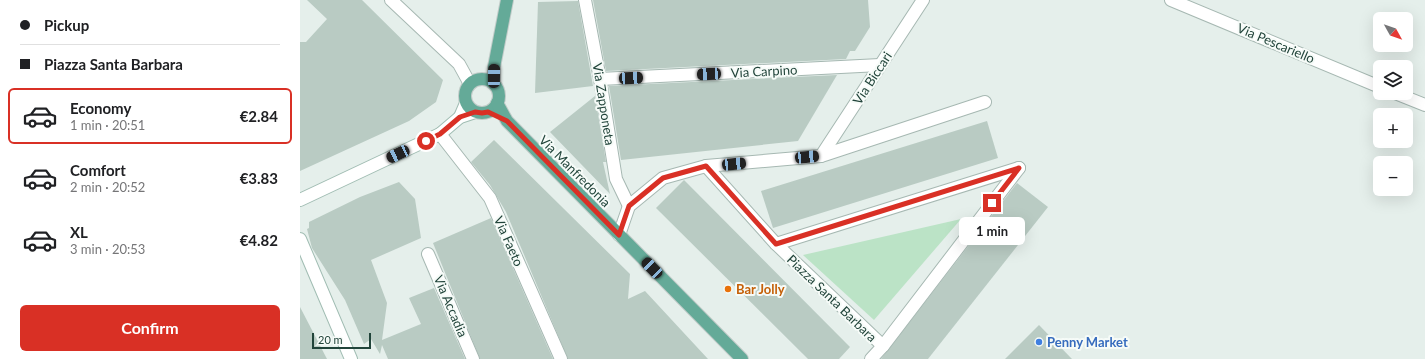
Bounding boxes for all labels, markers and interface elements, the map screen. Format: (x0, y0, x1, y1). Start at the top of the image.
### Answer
north arrow (1373, 12, 1413, 52)
map controls (1373, 12, 1413, 196)
text: Pickup (44, 16, 89, 34)
street label: Via Pescariello (1235, 20, 1317, 66)
street label: Via Biccari (849, 49, 895, 107)
text: Piazza Santa Barbara (44, 55, 183, 73)
button: layers (1373, 60, 1413, 100)
street label: Via Carpino (730, 61, 798, 81)
street label: Via Zapponeta (590, 62, 618, 146)
car (488, 64, 500, 88)
car (697, 67, 721, 81)
car (619, 71, 643, 85)
icon: car (22, 98, 58, 134)
text: Economy (70, 99, 131, 117)
text: €2.84 (240, 107, 278, 125)
button: + (1373, 108, 1413, 148)
text: 1 min · 20:51 (70, 117, 145, 133)
route start (417, 132, 435, 150)
street label: Via Manfredonia (536, 132, 614, 210)
car (385, 143, 411, 165)
car (795, 150, 819, 164)
button: − (1373, 156, 1413, 196)
car (722, 157, 746, 171)
icon: car (22, 160, 58, 196)
text: Comfort (70, 161, 126, 179)
text: €3.83 (240, 169, 278, 187)
text: 2 min · 20:52 (70, 179, 145, 195)
route end (983, 194, 1001, 212)
street label: Via Faeto (491, 213, 527, 269)
callout: 1 min (959, 217, 1025, 245)
icon: car (22, 222, 58, 258)
text: XL (70, 223, 88, 241)
text: 1 min (976, 223, 1008, 239)
text: €4.82 (240, 231, 278, 249)
text: 3 min · 20:53 (70, 241, 145, 257)
street label: Piazza Santa Barbara (784, 251, 880, 345)
car (639, 255, 665, 281)
street label: Via Accadia (431, 273, 471, 339)
place label: Bar Jolly (736, 281, 785, 297)
marker: Bar Jolly (723, 284, 733, 294)
button: Confirm (20, 305, 280, 351)
scale bar (312, 331, 371, 350)
text: 20 m (318, 333, 343, 346)
place label: Penny Market (1047, 334, 1128, 350)
marker: Penny Market (1034, 337, 1044, 347)

